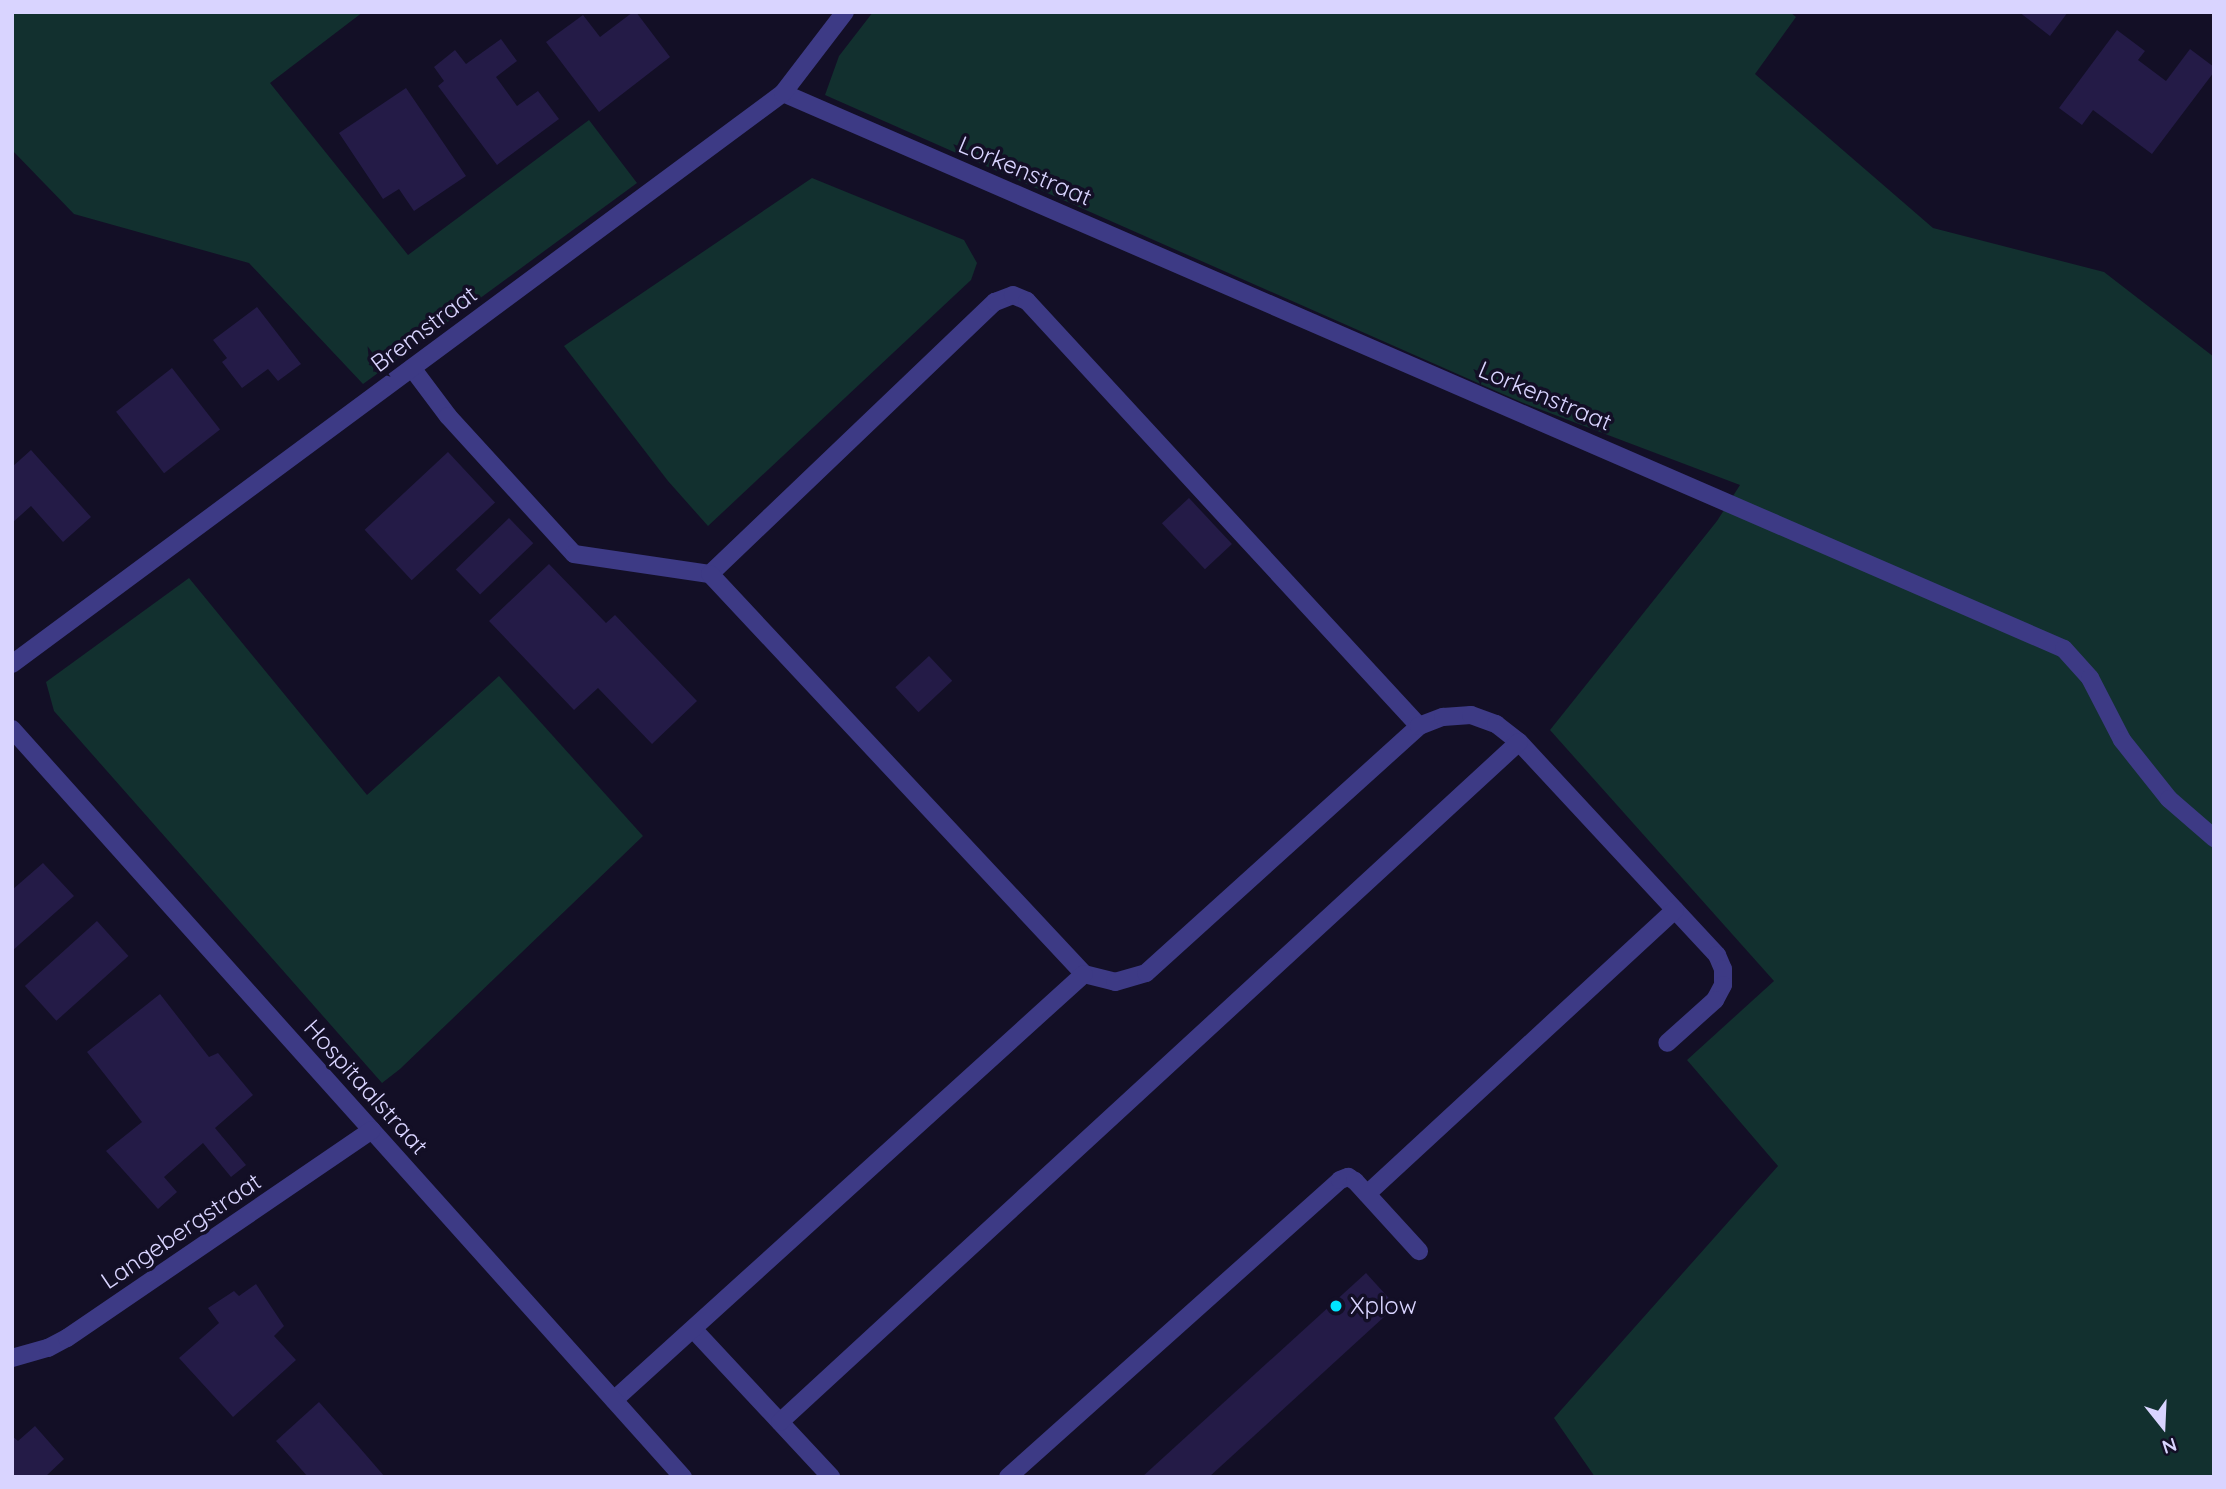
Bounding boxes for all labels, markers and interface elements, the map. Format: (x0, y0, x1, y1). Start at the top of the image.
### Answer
street label: Lorkenstraat (954, 130, 1096, 212)
street label: Bremstraat (365, 280, 483, 378)
street label: Lorkenstraat (1474, 355, 1616, 437)
street label: Hospitaalstraat (298, 1014, 434, 1160)
street label: Langebergstraat (96, 1167, 266, 1295)
place label: Xplow (1350, 1292, 1417, 1320)
marker: Xplow (1328, 1298, 1344, 1314)
north arrow (2128, 1391, 2198, 1461)
text: N (2159, 1432, 2180, 1460)

